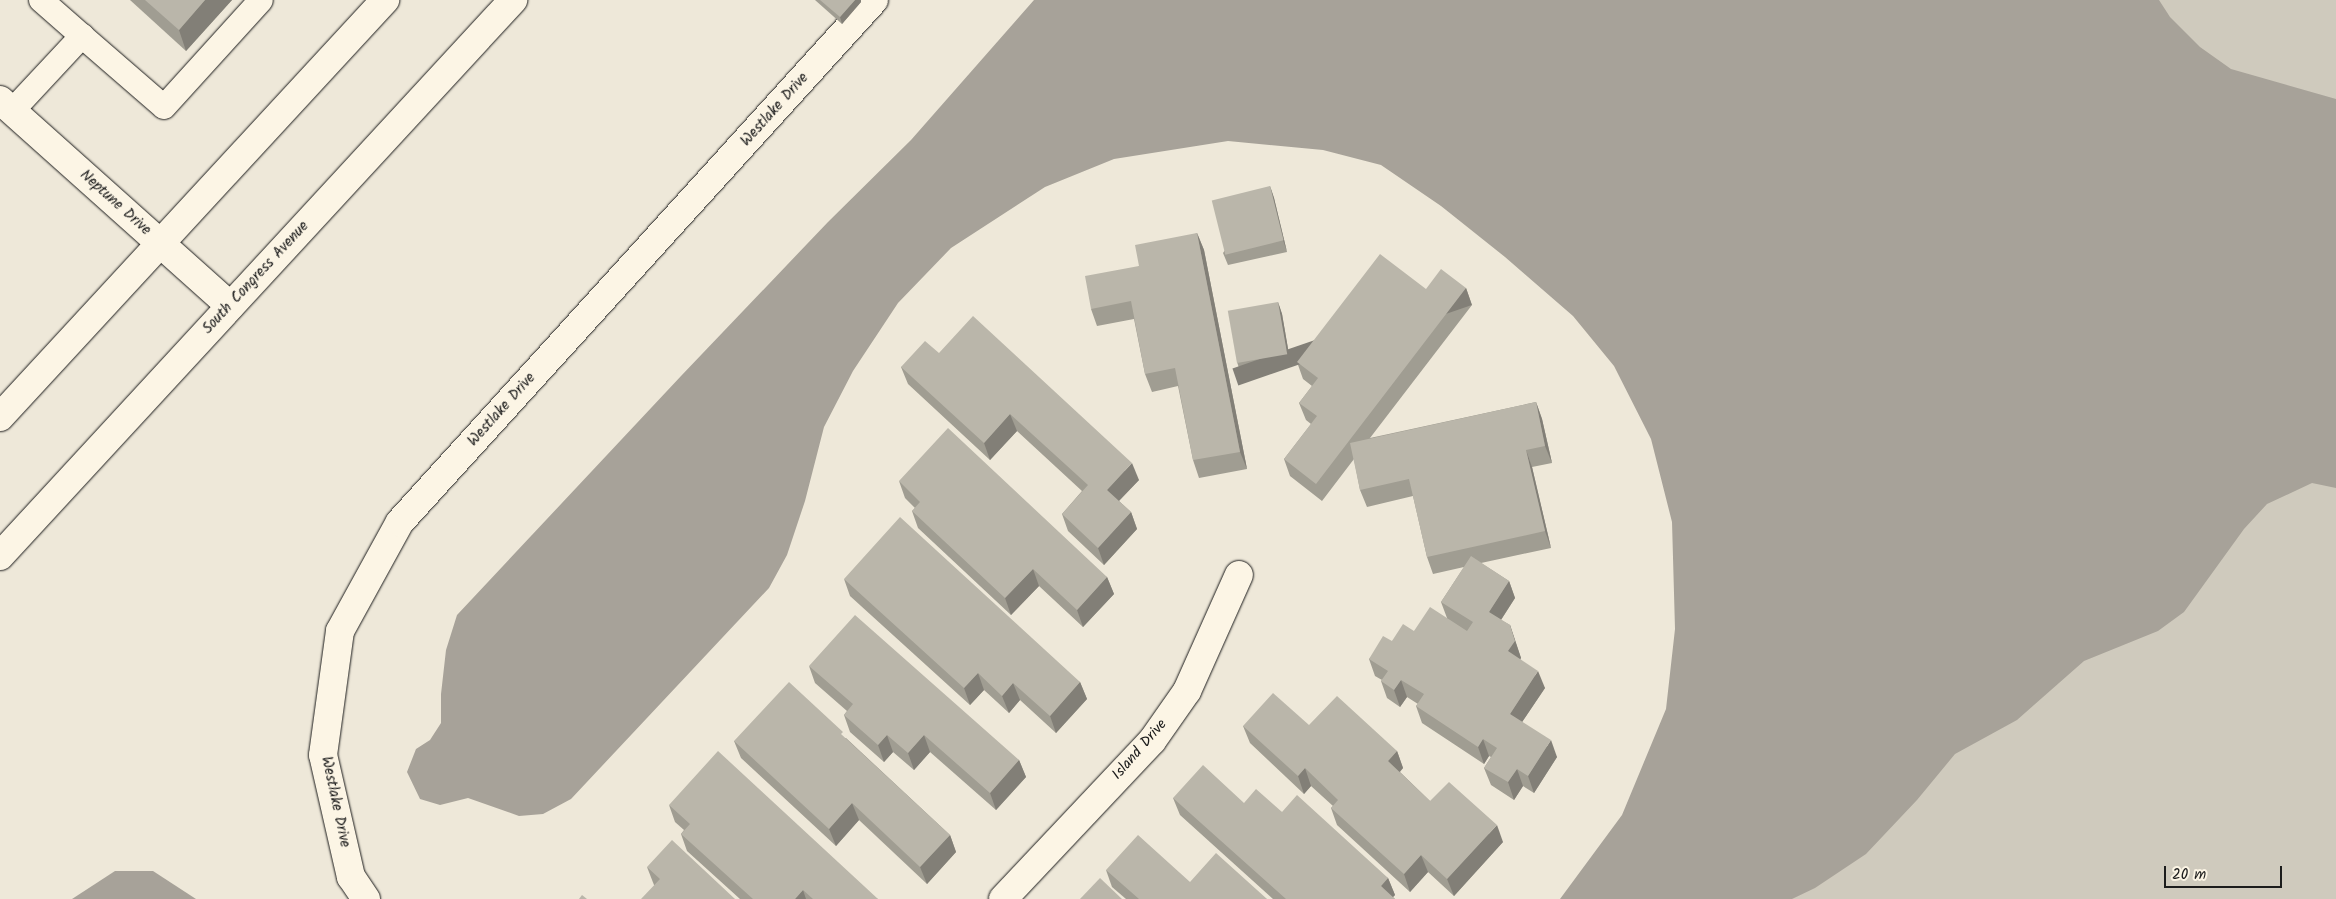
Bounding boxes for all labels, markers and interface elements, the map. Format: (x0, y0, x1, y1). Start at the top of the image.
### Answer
street label: Westlake Drive (737, 70, 813, 150)
street label: Neptune Drive (76, 166, 154, 240)
street label: South Congress Avenue (199, 218, 313, 338)
street label: Westlake Drive (464, 370, 540, 450)
street label: Island Drive (1109, 716, 1171, 784)
street label: Westlake Drive (317, 755, 353, 849)
scale bar (2166, 856, 2284, 888)
text: 20 m (2172, 863, 2206, 887)

